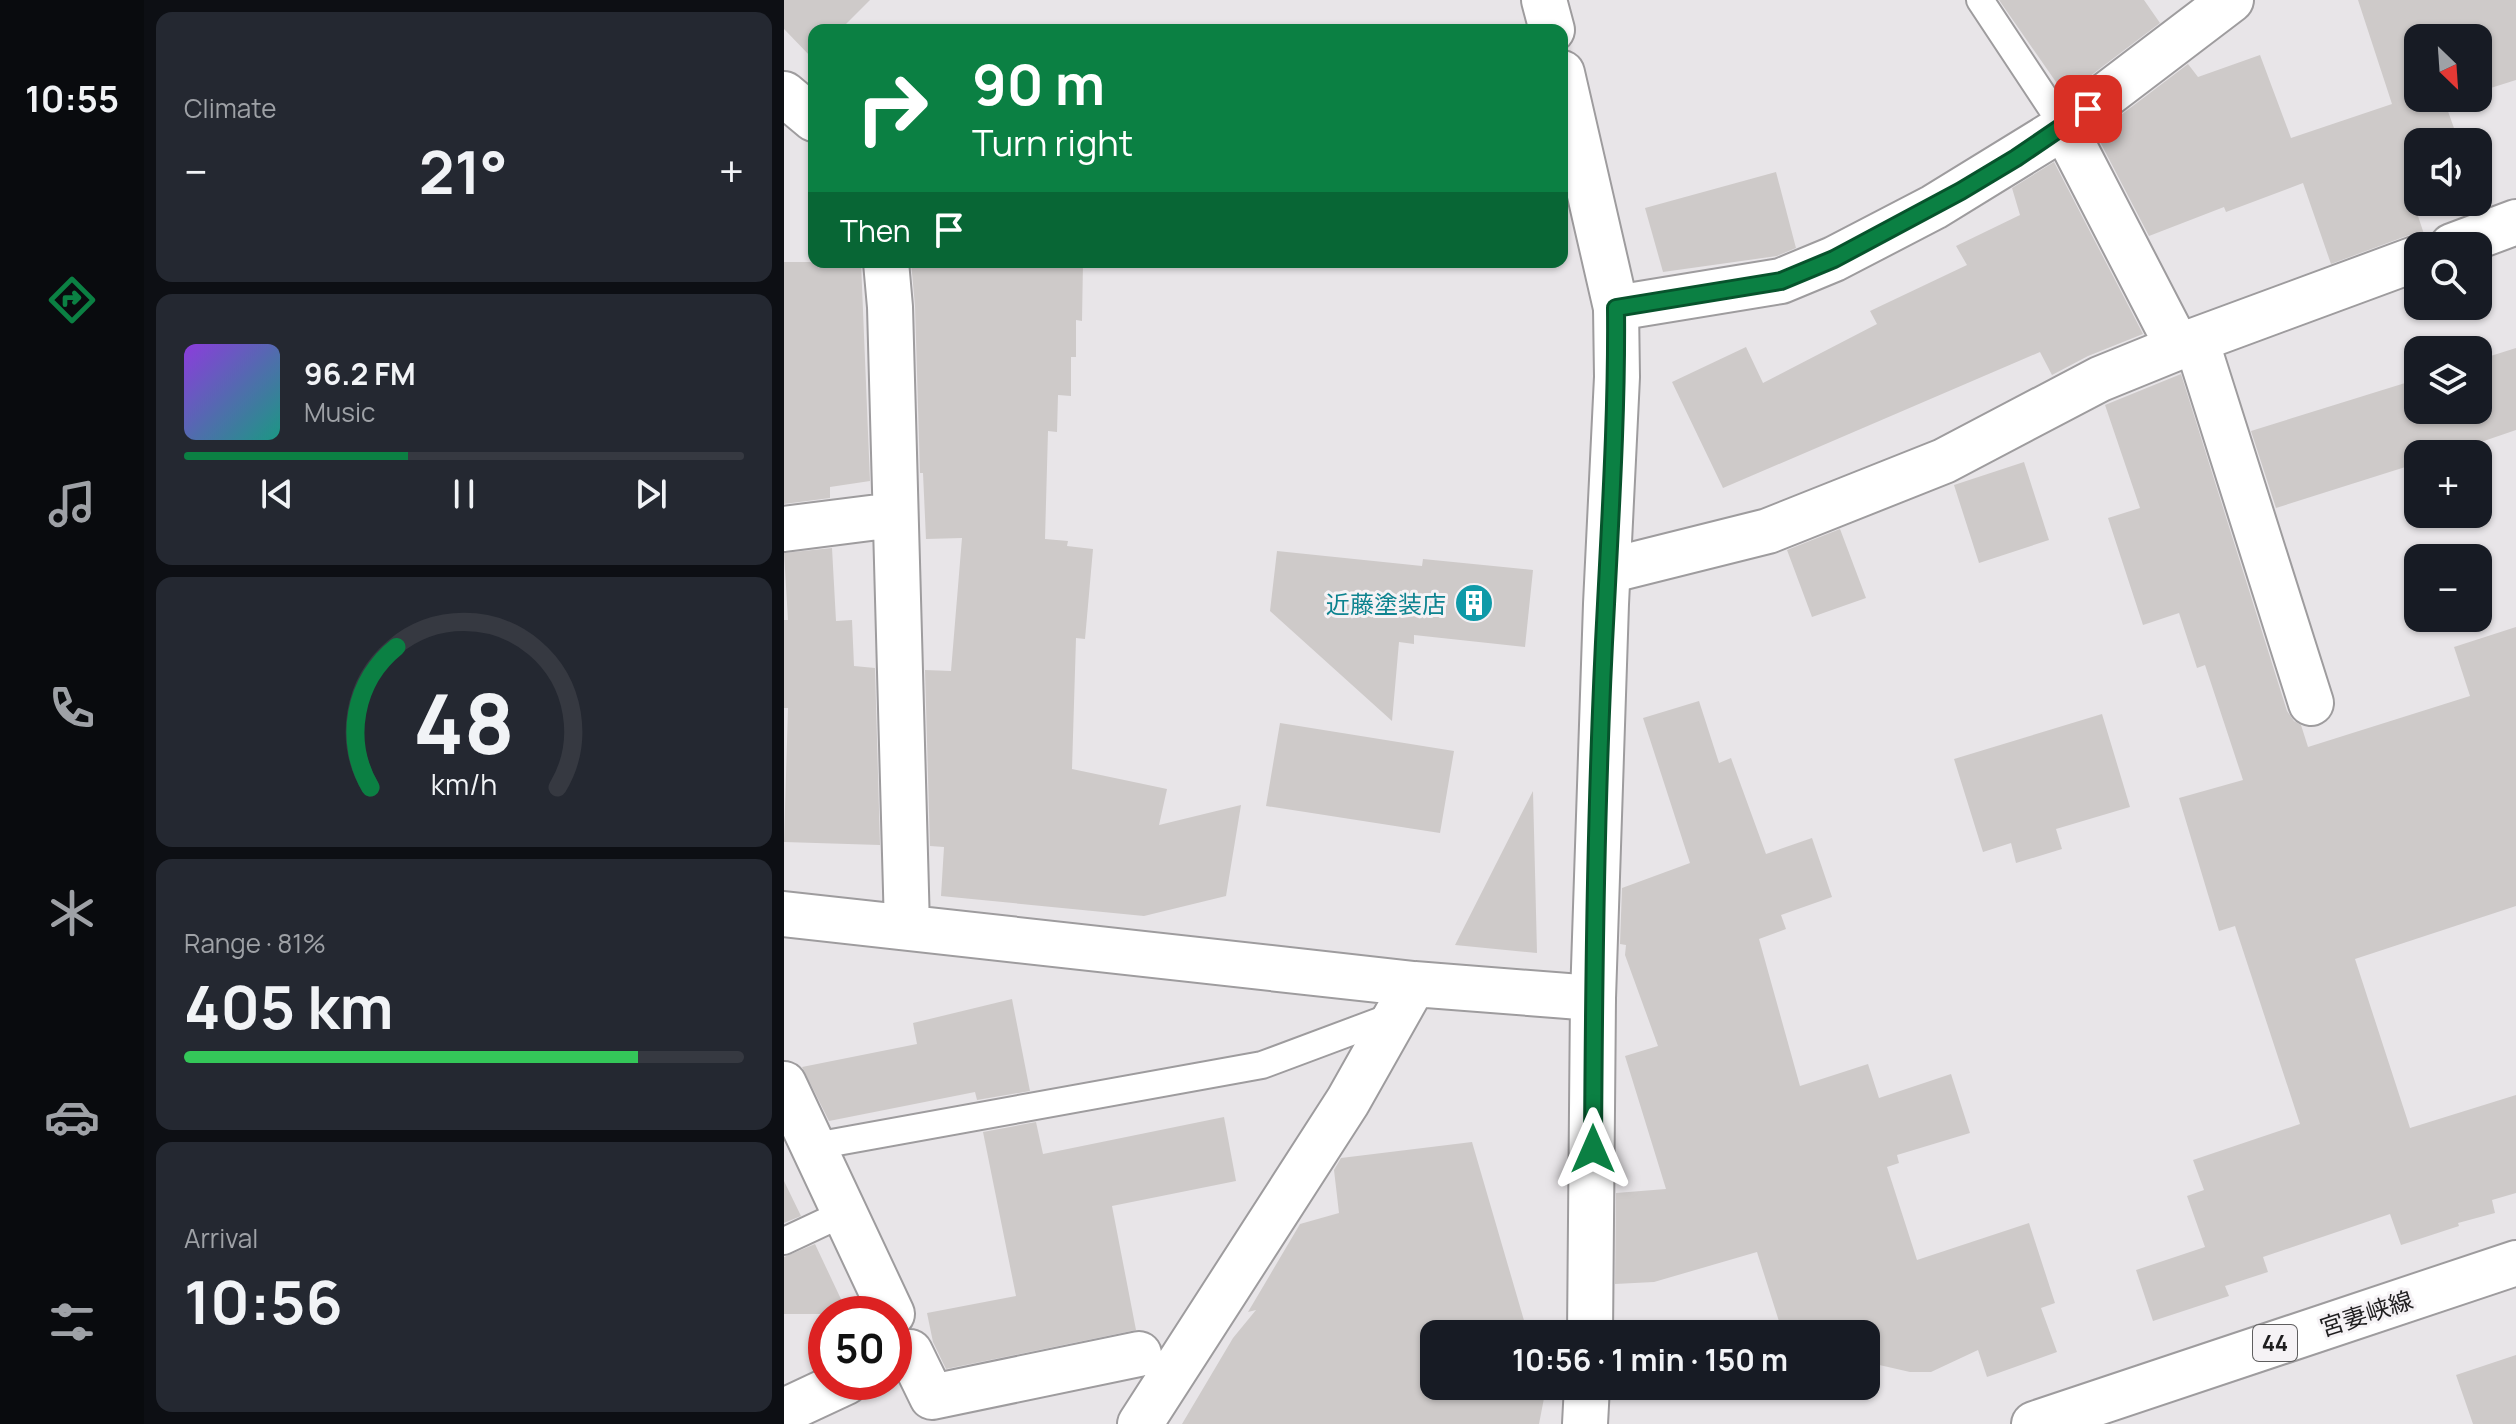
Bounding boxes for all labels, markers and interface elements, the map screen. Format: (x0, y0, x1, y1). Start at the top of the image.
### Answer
north arrow (2404, 24, 2492, 112)
map controls (2404, 24, 2492, 632)
text: 90 m (972, 45, 1105, 122)
icon: right (840, 56, 944, 160)
text: 10:55 (25, 74, 119, 123)
pin (2054, 75, 2122, 143)
icon: arrive (2066, 87, 2110, 131)
text: Climate (184, 90, 276, 126)
text: Turn right (972, 118, 1133, 167)
button: sound (2404, 128, 2492, 216)
text: 21° (419, 130, 508, 212)
text: − (184, 141, 208, 201)
text: + (719, 141, 744, 201)
icon: arrive (927, 208, 971, 252)
text: Then (840, 210, 911, 251)
button: search (2404, 232, 2492, 320)
icon: directions (44, 272, 100, 328)
button: layers (2404, 336, 2492, 424)
text: 96.2 FM (304, 353, 416, 394)
text: Music (304, 394, 375, 430)
button: + (2404, 440, 2492, 528)
icon: previous (255, 472, 299, 516)
icon: pause (442, 472, 486, 516)
icon: next (629, 472, 673, 516)
icon: music (44, 476, 100, 532)
button: − (2404, 544, 2492, 632)
building icon: 近藤塗装店 (1453, 582, 1495, 624)
place label: 近藤塗装店 (1326, 587, 1446, 620)
text: 48 (413, 665, 515, 779)
icon: phone (44, 680, 100, 736)
text: km/h (431, 765, 497, 804)
icon: climate (44, 885, 100, 941)
text: Range · 81% (184, 925, 326, 961)
text: 405 km (184, 965, 393, 1047)
icon: car (44, 1089, 100, 1145)
position arrow (1551, 1107, 1635, 1191)
text: Arrival (184, 1220, 258, 1256)
text: 10:56 (184, 1260, 343, 1342)
street label: 宮妻峡線 (2315, 1282, 2417, 1344)
icon: filters (44, 1294, 100, 1350)
speed limit sign: 50 (808, 1296, 912, 1400)
road number: 44 (2253, 1325, 2297, 1361)
text: 10:56 · 1 min · 150 m (1512, 1339, 1788, 1380)

